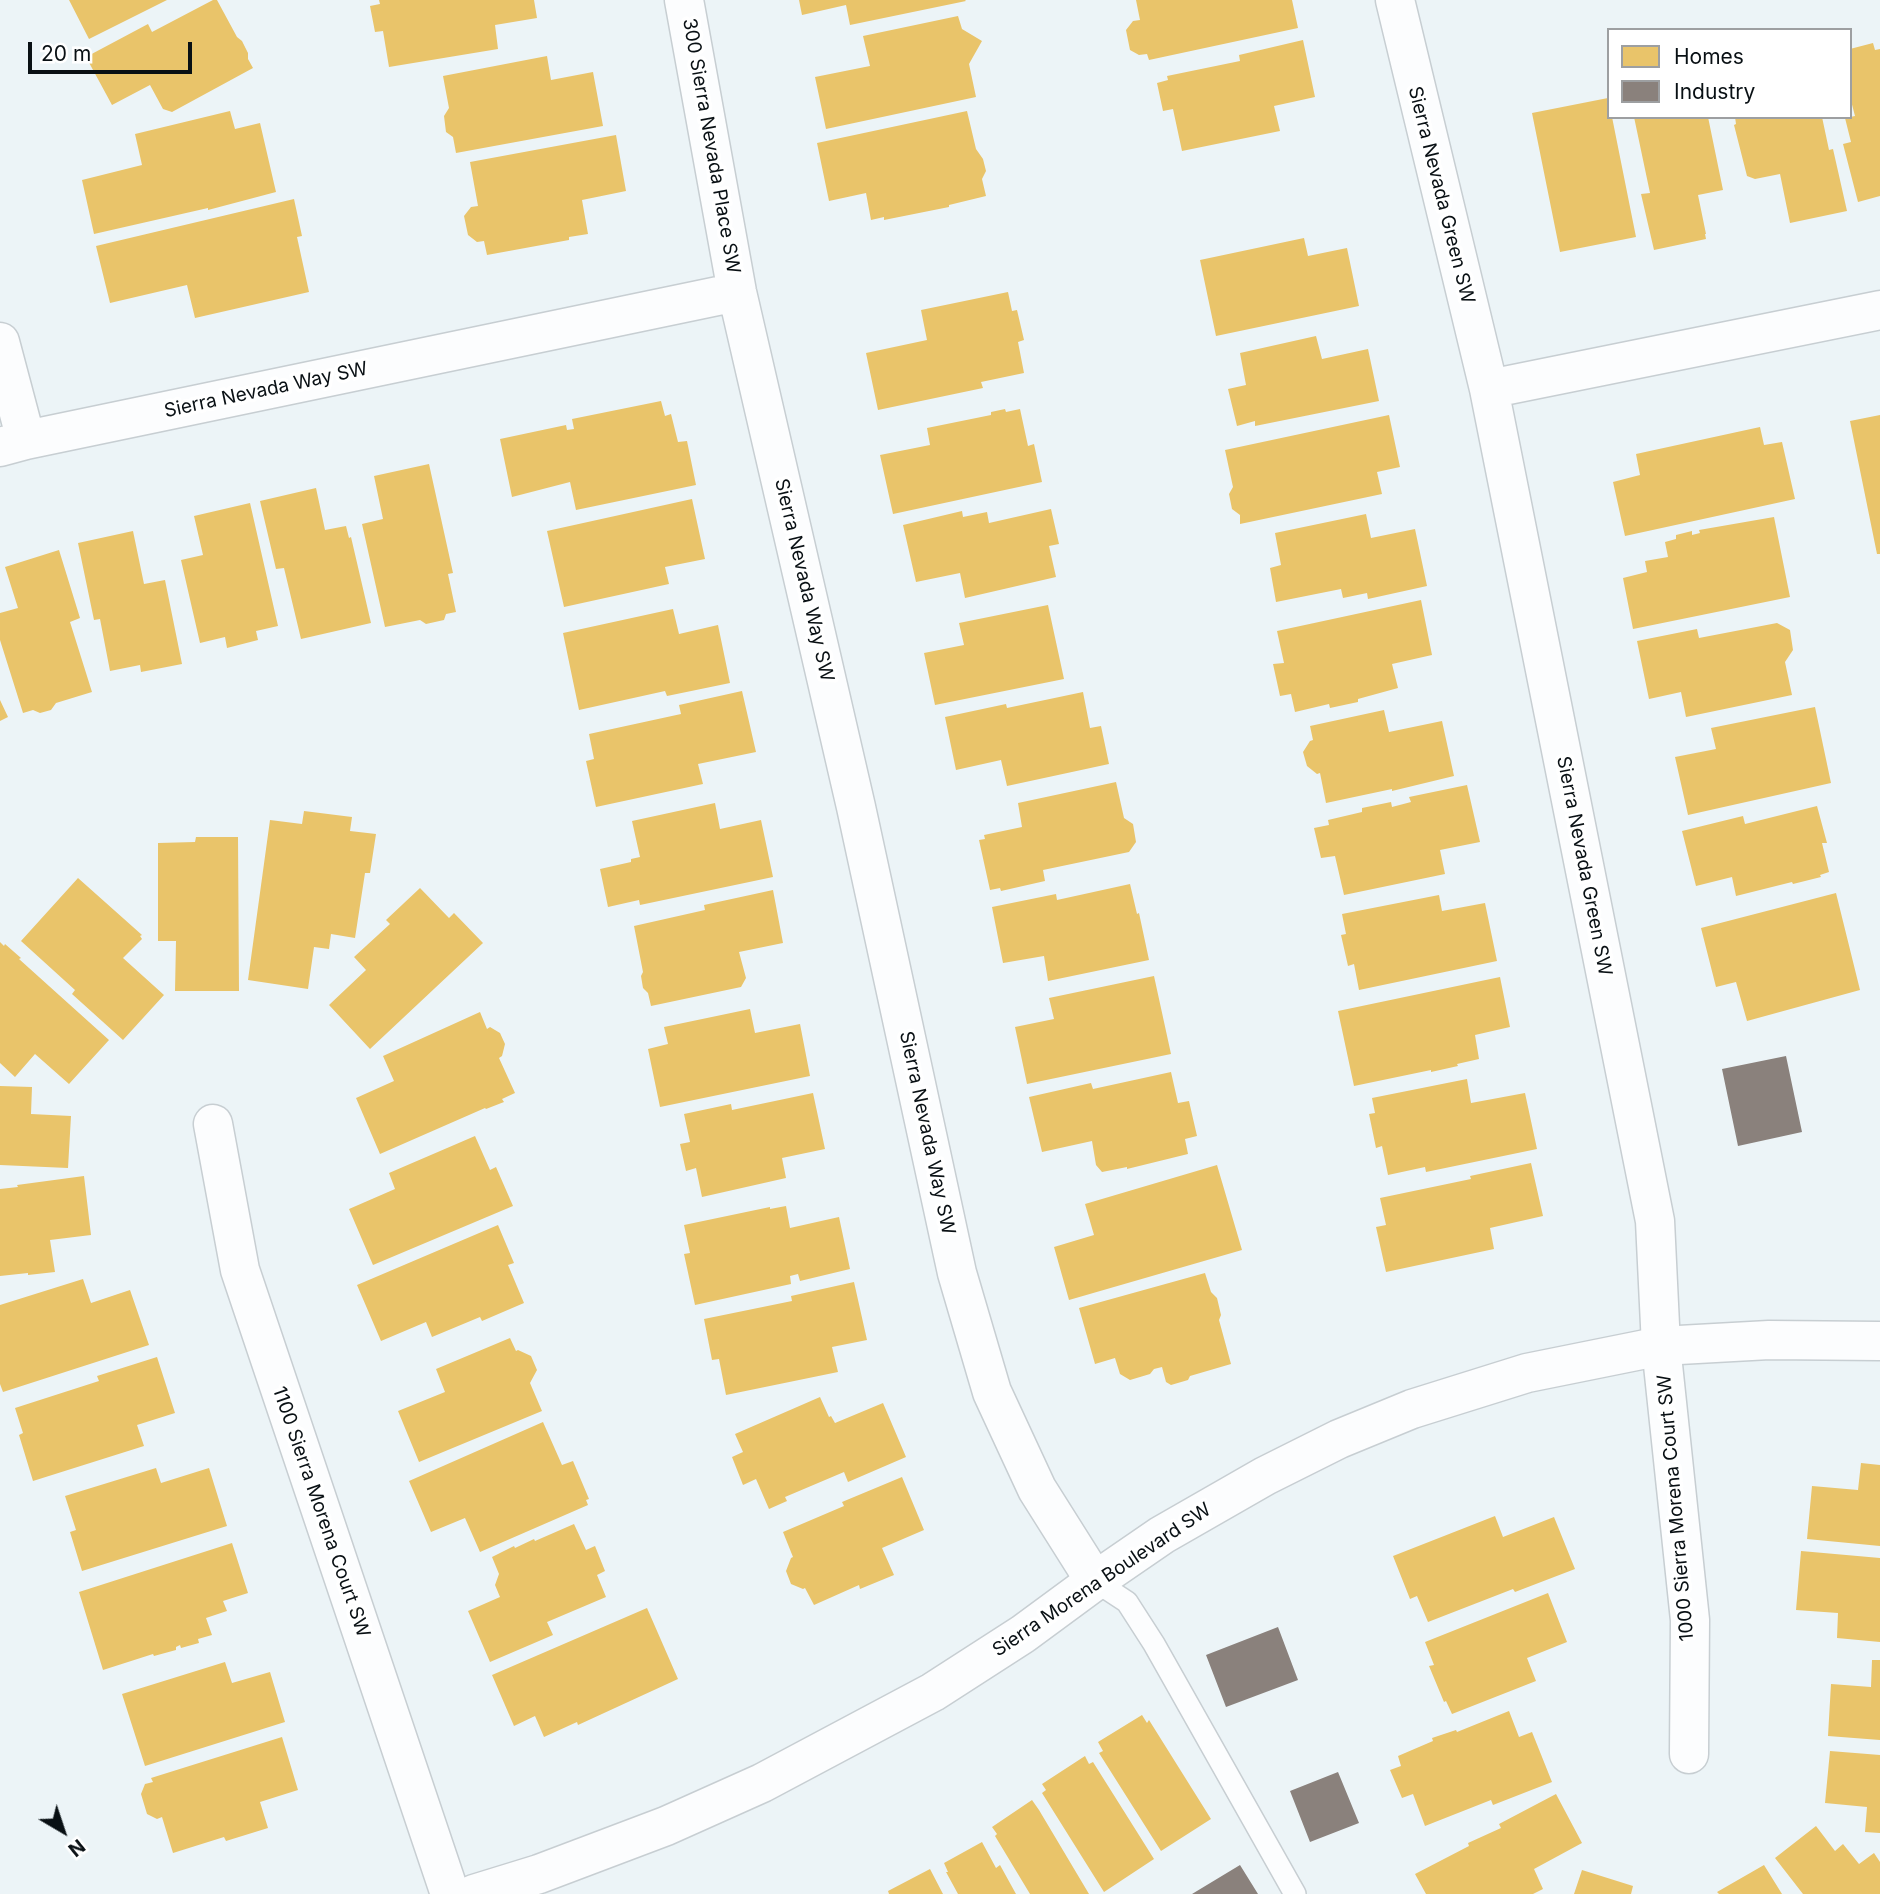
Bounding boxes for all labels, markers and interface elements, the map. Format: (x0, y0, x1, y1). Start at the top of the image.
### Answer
street label: 300 Sierra Nevada Place SW (677, 16, 745, 276)
scale bar (32, 28, 196, 72)
legend (1607, 28, 1852, 119)
text: 20 m (41, 41, 91, 66)
text: Homes (1674, 44, 1744, 69)
text: Industry (1674, 79, 1755, 104)
street label: Sierra Nevada Green SW (1403, 84, 1479, 306)
street label: Sierra Nevada Way SW (162, 357, 370, 423)
street label: Sierra Nevada Way SW (770, 476, 838, 684)
street label: Sierra Nevada Green SW (1552, 754, 1616, 978)
street label: Sierra Nevada Way SW (894, 1029, 960, 1237)
street label: 1000 Sierra Morena Court SW (1653, 1374, 1699, 1642)
street label: 1100 Sierra Morena Court SW (267, 1384, 375, 1640)
street label: Sierra Morena Boulevard SW (988, 1498, 1216, 1662)
north arrow (28, 1796, 98, 1866)
text: N (64, 1834, 89, 1861)

